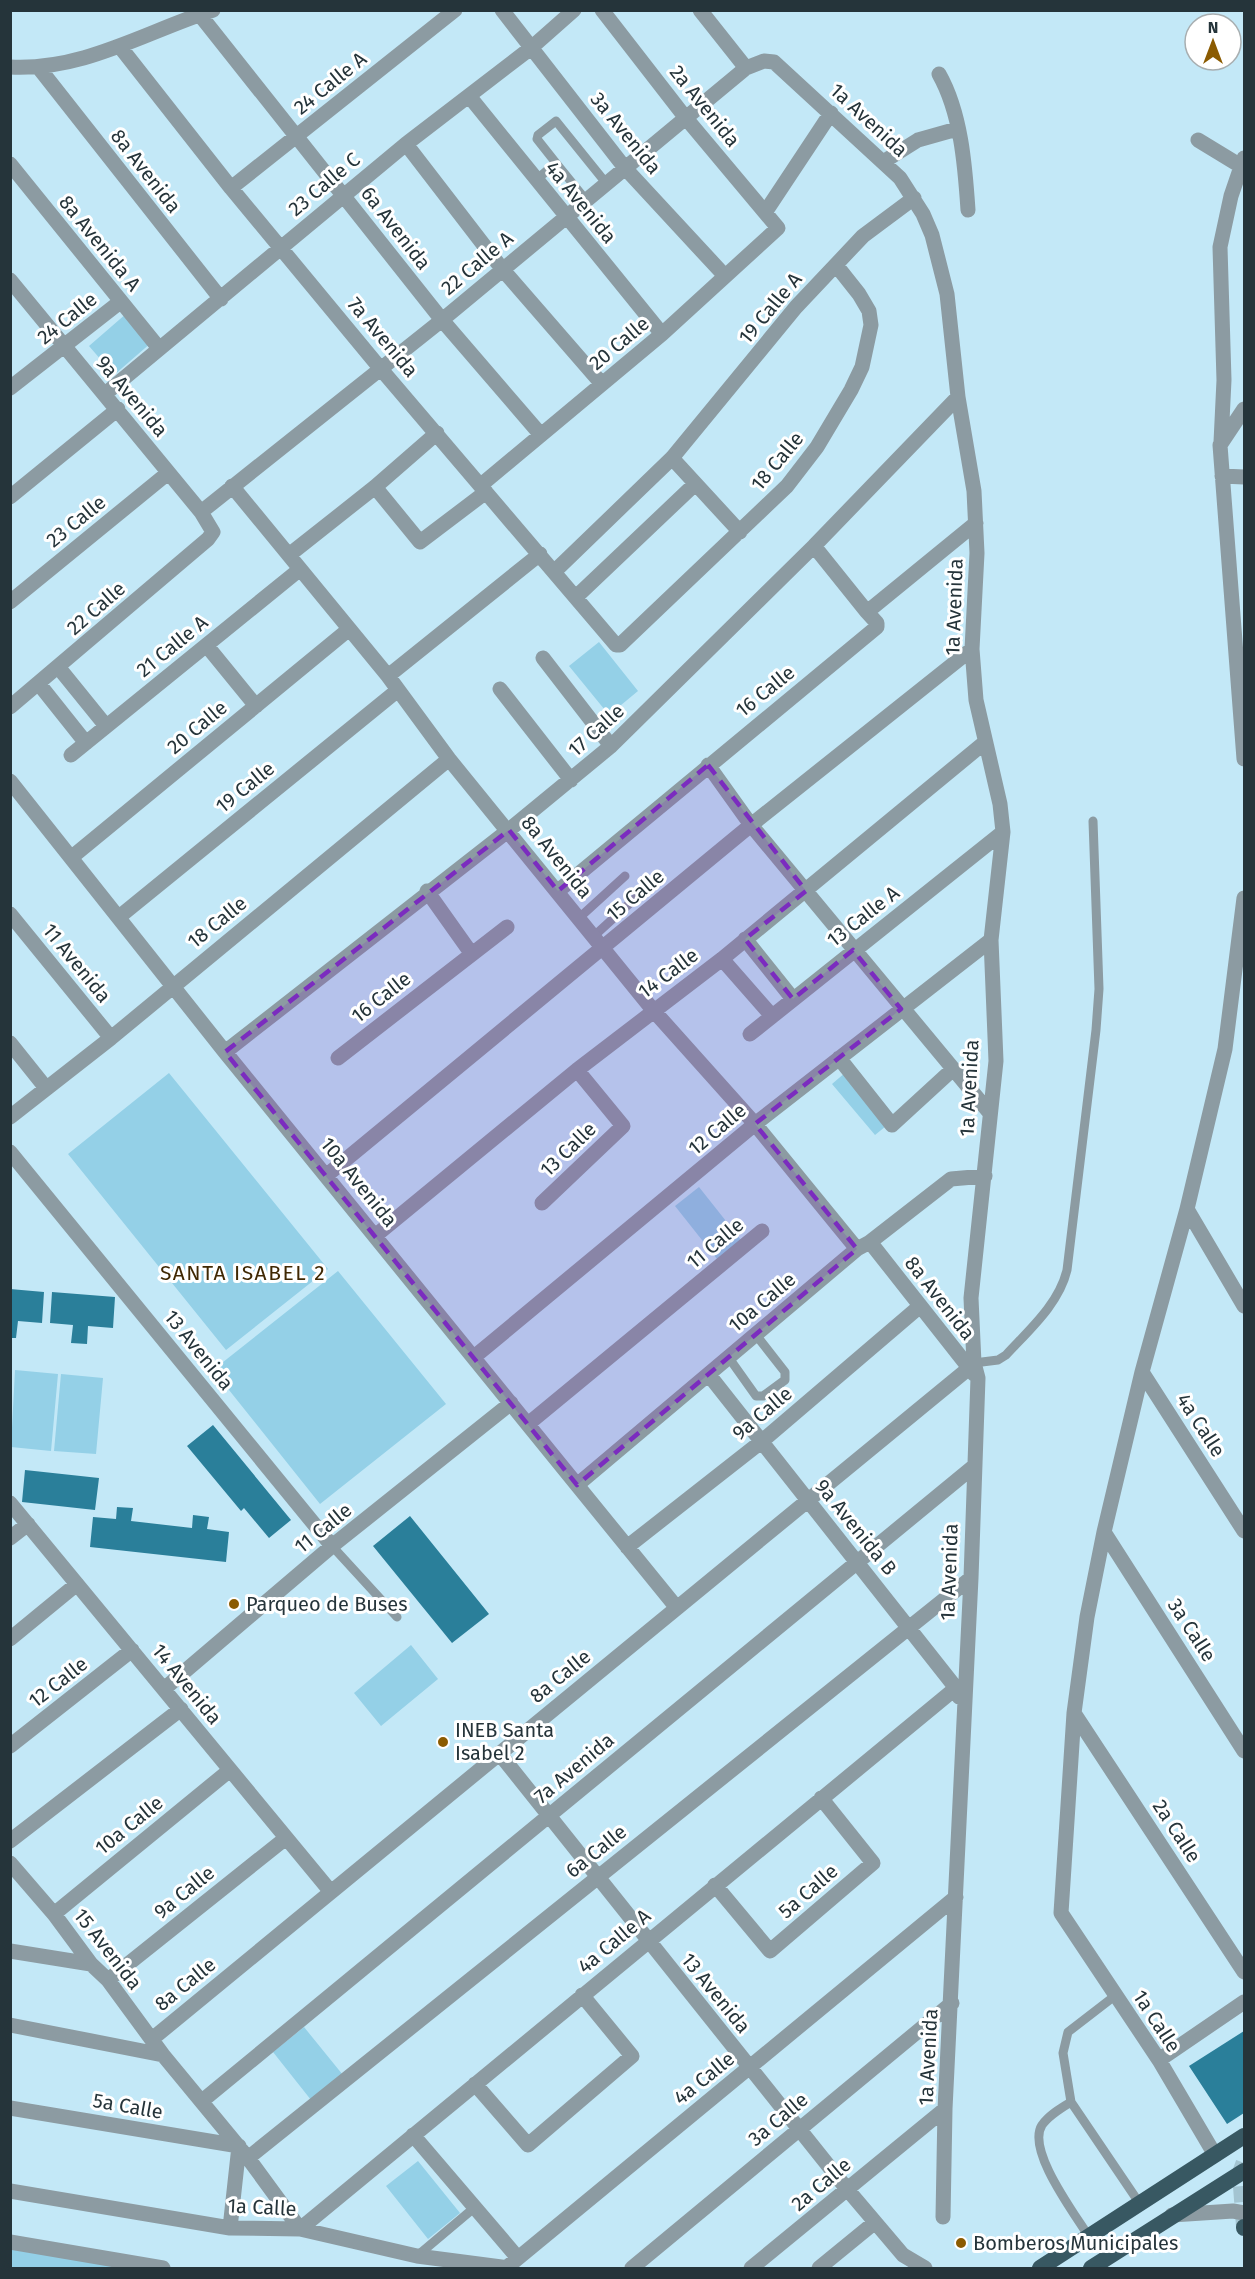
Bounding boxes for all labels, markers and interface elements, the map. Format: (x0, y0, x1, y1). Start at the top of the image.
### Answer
north arrow (1183, 12, 1243, 72)
text: N (1208, 18, 1218, 37)
street label: 24 Calle A (289, 46, 371, 119)
street label: 2a Avenida (665, 60, 745, 152)
street label: 1a Avenida (825, 78, 913, 162)
street label: 3a Avenida (586, 87, 666, 179)
street label: 8a Avenida (106, 124, 186, 218)
street label: 23 Calle C (283, 147, 365, 221)
street label: 4a Avenida (540, 156, 622, 248)
street label: 6a Avenida (356, 182, 436, 274)
street label: 8a Avenida A (54, 190, 146, 296)
street label: 22 Calle A (436, 226, 518, 300)
street label: 19 Calle A (733, 267, 807, 348)
street label: 24 Calle (32, 287, 102, 349)
street label: 7a Avenida (343, 292, 423, 382)
street label: 20 Calle (584, 311, 654, 375)
street label: 9a Avenida (91, 350, 173, 442)
street label: 18 Calle (746, 427, 808, 495)
street label: 23 Calle (42, 490, 110, 552)
street label: 1a Avenida (940, 558, 968, 656)
street label: 22 Calle (62, 576, 130, 640)
street label: 21 Calle A (132, 610, 213, 682)
street label: 16 Calle (731, 660, 799, 722)
street label: 20 Calle (162, 695, 232, 759)
street label: 17 Calle (563, 699, 629, 761)
street label: 19 Calle (211, 756, 279, 818)
street label: 8a Avenida (516, 811, 598, 903)
street label: 15 Calle (601, 864, 669, 926)
street label: 13 Calle A (822, 880, 904, 952)
street label: 18 Calle (183, 891, 251, 953)
street label: 11 Avenida (38, 919, 116, 1007)
street label: 14 Calle (633, 943, 703, 1003)
street label: 16 Calle (346, 966, 416, 1028)
street label: 1a Avenida (954, 1039, 984, 1137)
street label: 12 Calle (683, 1098, 751, 1160)
street label: 13 Calle (535, 1117, 601, 1181)
street label: 10a Avenida (316, 1132, 402, 1232)
street label: 11 Calle (682, 1212, 748, 1274)
street label: 8a Avenida (900, 1251, 980, 1345)
district label: SANTA ISABEL 2 (160, 1260, 326, 1286)
street label: 10a Calle (724, 1267, 800, 1337)
street label: 13 Avenida (159, 1305, 239, 1395)
street label: 9a Calle (727, 1381, 797, 1445)
street label: 4a Calle (1172, 1389, 1230, 1461)
street label: 9a Avenida B (810, 1474, 902, 1580)
street label: 11 Calle (290, 1498, 356, 1558)
street label: 1a Avenida (935, 1523, 963, 1621)
place label: Parqueo de Buses (246, 1592, 408, 1616)
street label: 3a Calle (1163, 1594, 1221, 1666)
marker: Parqueo de Buses (227, 1597, 241, 1611)
street label: 14 Avenida (147, 1639, 227, 1729)
street label: 8a Calle (525, 1644, 595, 1708)
street label: 12 Calle (24, 1652, 92, 1712)
place label: INEB Santa Isabel 2 (455, 1718, 554, 1765)
street label: 7a Avenida (529, 1728, 619, 1808)
marker: INEB Santa Isabel 2 (436, 1735, 450, 1749)
street label: 10a Calle (90, 1790, 168, 1860)
street label: 2a Calle (1148, 1795, 1206, 1867)
street label: 6a Calle (561, 1819, 631, 1883)
street label: 5a Calle (774, 1859, 842, 1923)
street label: 9a Calle (149, 1860, 219, 1924)
street label: 4a Calle A (573, 1903, 656, 1978)
street label: 15 Avenida (69, 1904, 147, 1994)
street label: 13 Avenida (676, 1948, 756, 2038)
street label: 8a Calle (150, 1952, 220, 2016)
street label: 1a Calle (1128, 1986, 1186, 2056)
street label: 1a Avenida (913, 2008, 943, 2106)
street label: 4a Calle (669, 2046, 739, 2110)
street label: 3a Calle (743, 2087, 813, 2151)
street label: 5a Calle (91, 2088, 165, 2124)
street label: 2a Calle (786, 2152, 856, 2216)
street label: 1a Calle (227, 2193, 297, 2221)
place label: Bomberos Municipales (973, 2231, 1178, 2255)
marker: Bomberos Municipales (954, 2236, 968, 2250)

